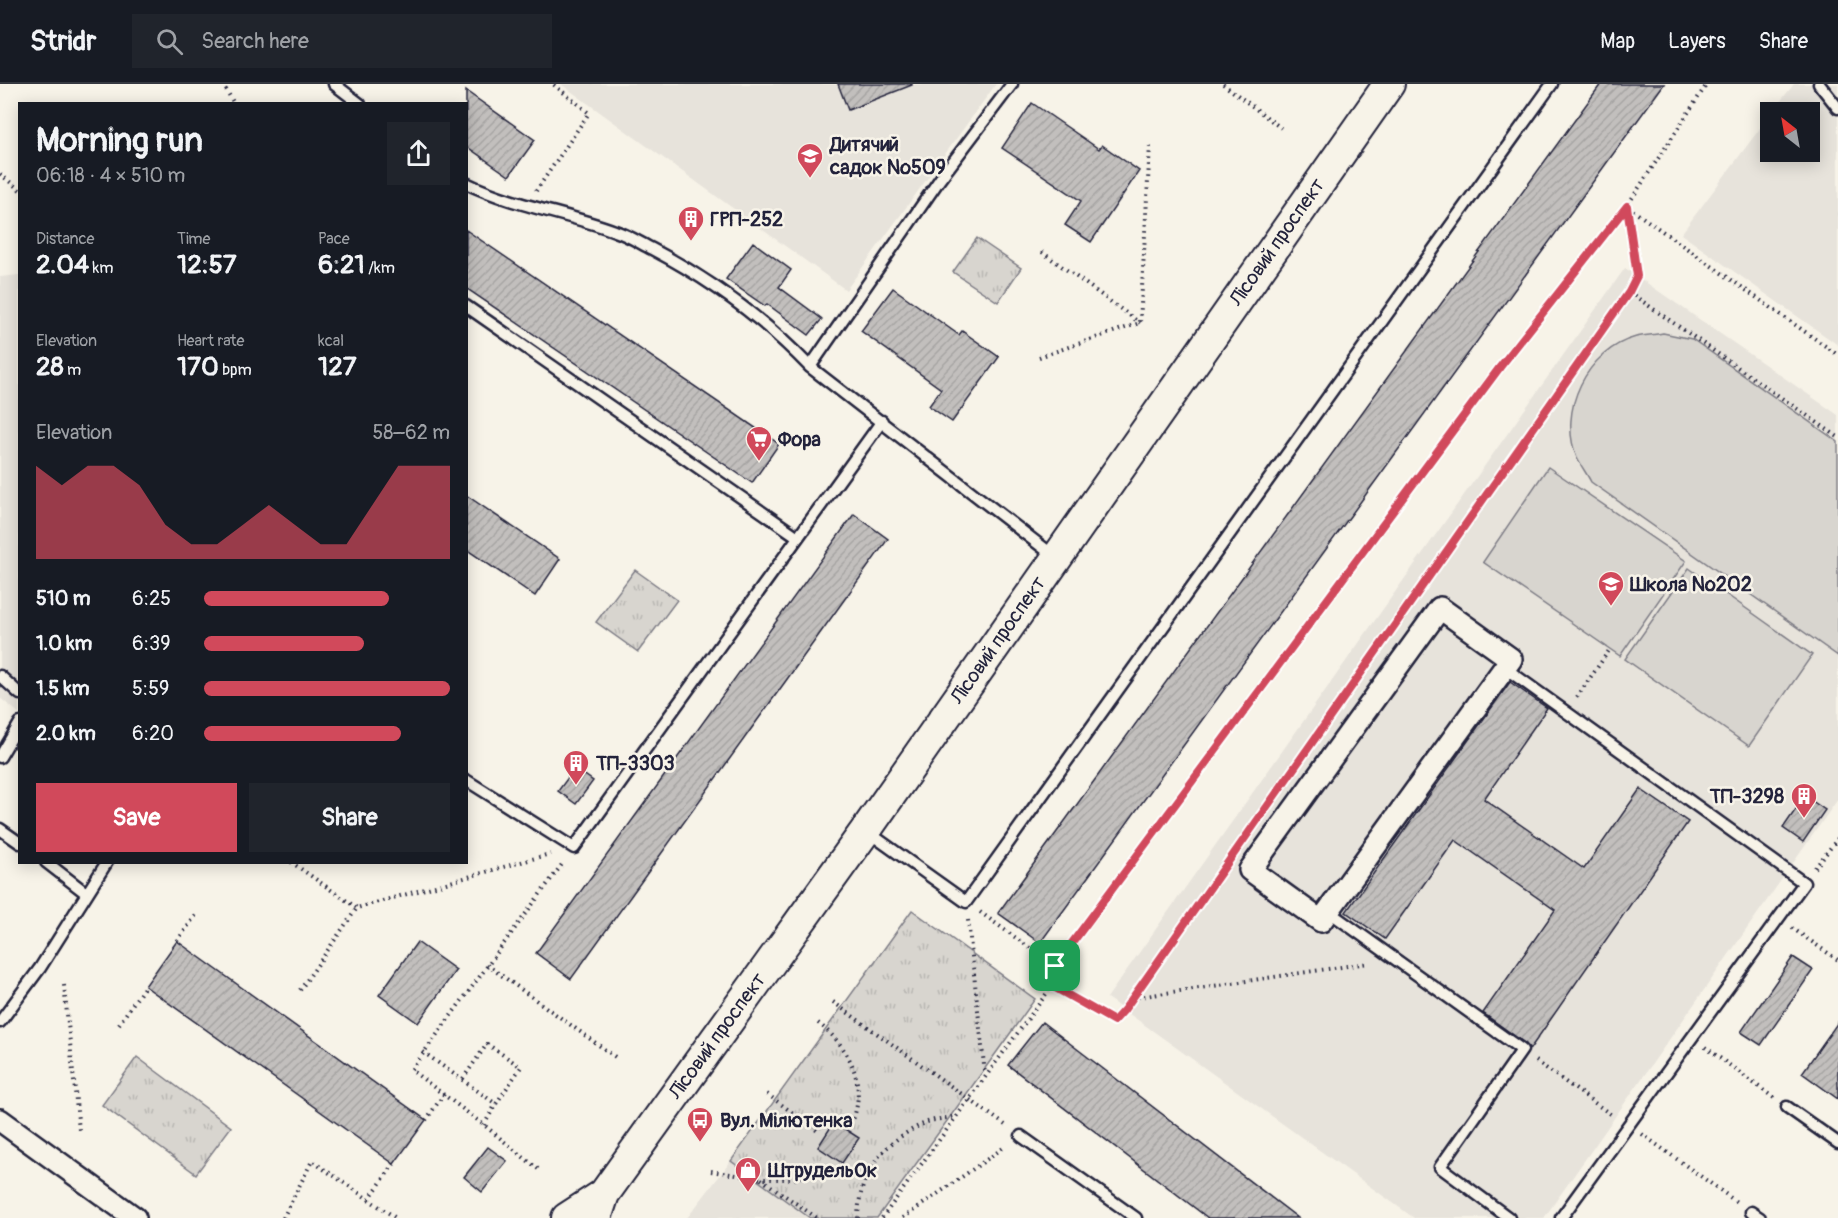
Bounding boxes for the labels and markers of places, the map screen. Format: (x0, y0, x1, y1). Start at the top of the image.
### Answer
place label: Дитячий садок №509 (829, 132, 946, 180)
school or university icon: Дитячий садок №509 (795, 141, 825, 179)
building icon: ГРП-252 (676, 204, 706, 242)
place label: ГРП-252 (710, 207, 783, 232)
supermarket icon: Фора (744, 424, 774, 462)
place label: Фора (777, 427, 821, 452)
school or university icon: Школа №202 (1596, 569, 1626, 607)
place label: Школа №202 (1629, 572, 1752, 597)
building icon: ТП-3303 (561, 748, 591, 786)
place label: ТП-3303 (595, 751, 675, 776)
building icon: ТП-3298 (1789, 781, 1819, 819)
place label: ТП-3298 (1709, 784, 1784, 809)
pin (1029, 940, 1080, 991)
bus stop icon: Вул. Мілютенка (685, 1105, 715, 1143)
place label: Вул. Мілютенка (720, 1108, 853, 1133)
shop icon: ШтрудельОк (733, 1155, 763, 1193)
place label: ШтрудельОк (767, 1158, 877, 1183)

